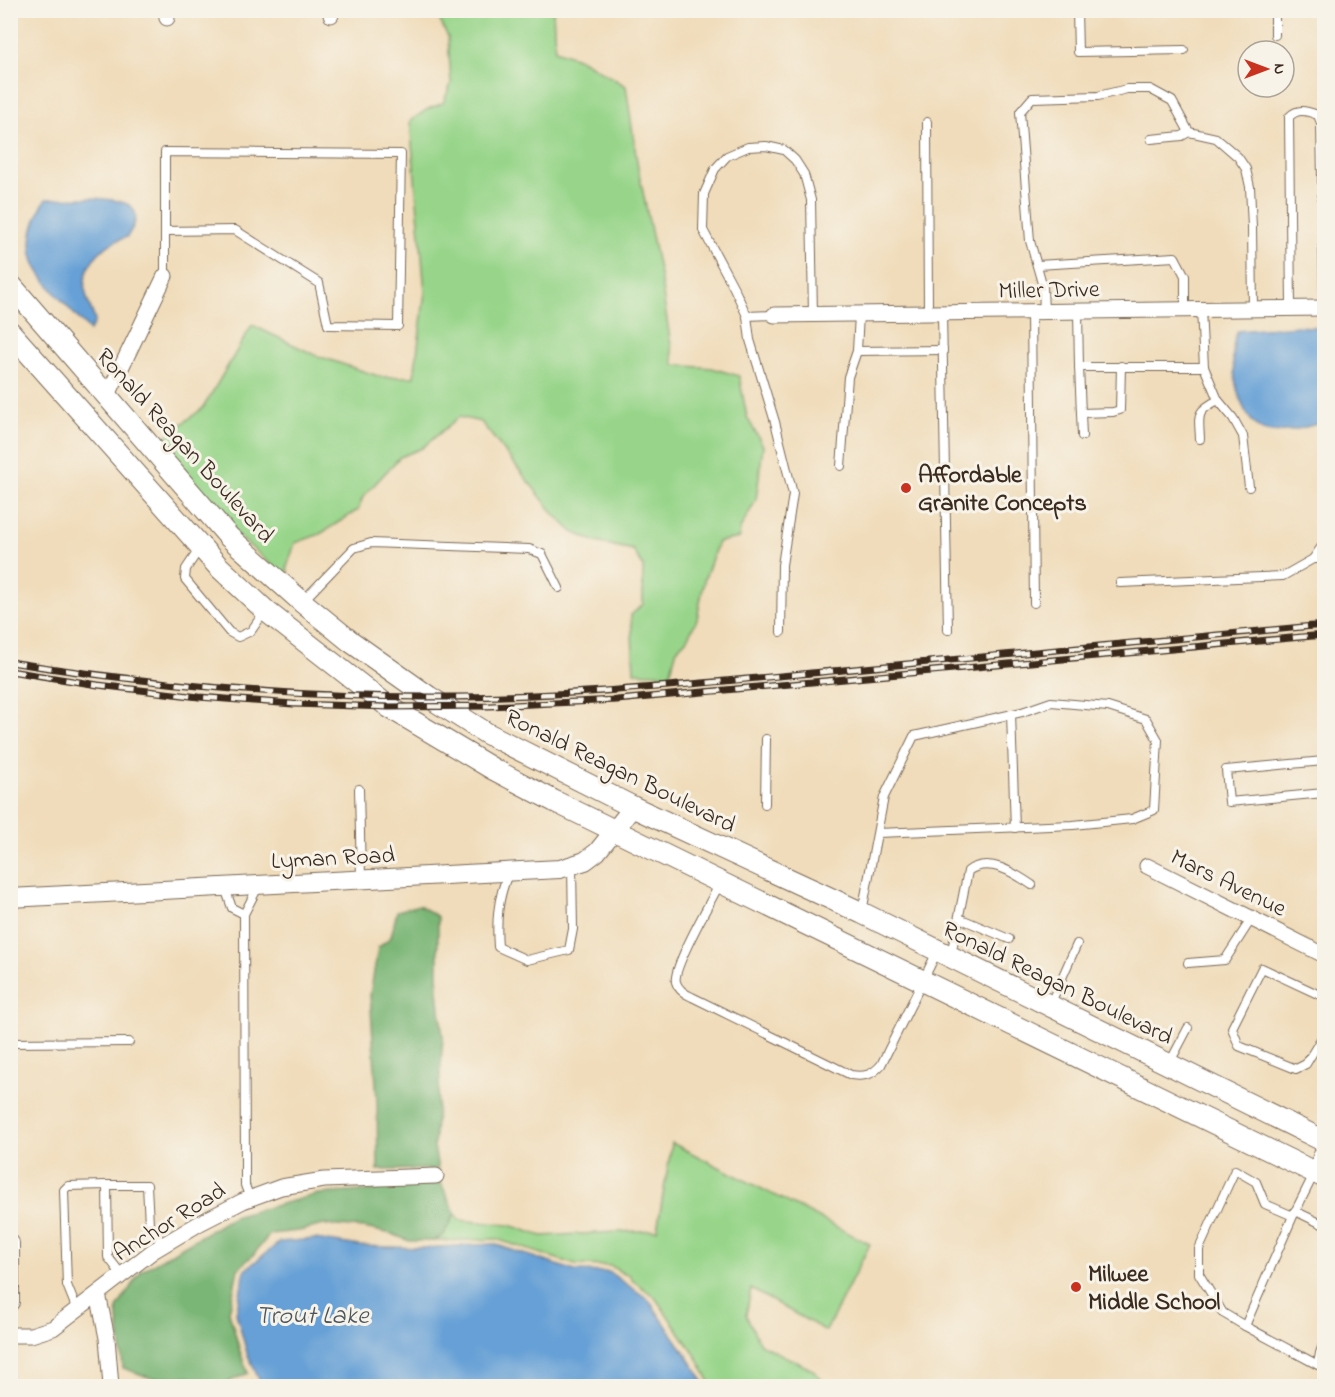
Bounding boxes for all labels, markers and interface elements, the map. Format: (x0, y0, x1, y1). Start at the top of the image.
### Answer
north arrow (1236, 39, 1296, 99)
text: N (1267, 64, 1291, 75)
street label: Miller Drive (998, 273, 1100, 310)
street label: Ronald Reagan Boulevard (87, 341, 282, 553)
place label: Affordable Granite Concepts (918, 459, 1087, 522)
marker: Affordable Granite Concepts (899, 481, 913, 495)
street label: Ronald Reagan Boulevard (499, 701, 742, 844)
street label: Lyman Road (270, 839, 396, 881)
street label: Mars Avenue (1164, 841, 1292, 927)
street label: Ronald Reagan Boulevard (936, 913, 1179, 1056)
street label: Anchor Road (107, 1174, 234, 1272)
place label: Milwee Middle School (1088, 1258, 1220, 1321)
marker: Milwee Middle School (1069, 1280, 1083, 1294)
water label: Trout Lake (255, 1298, 370, 1336)

